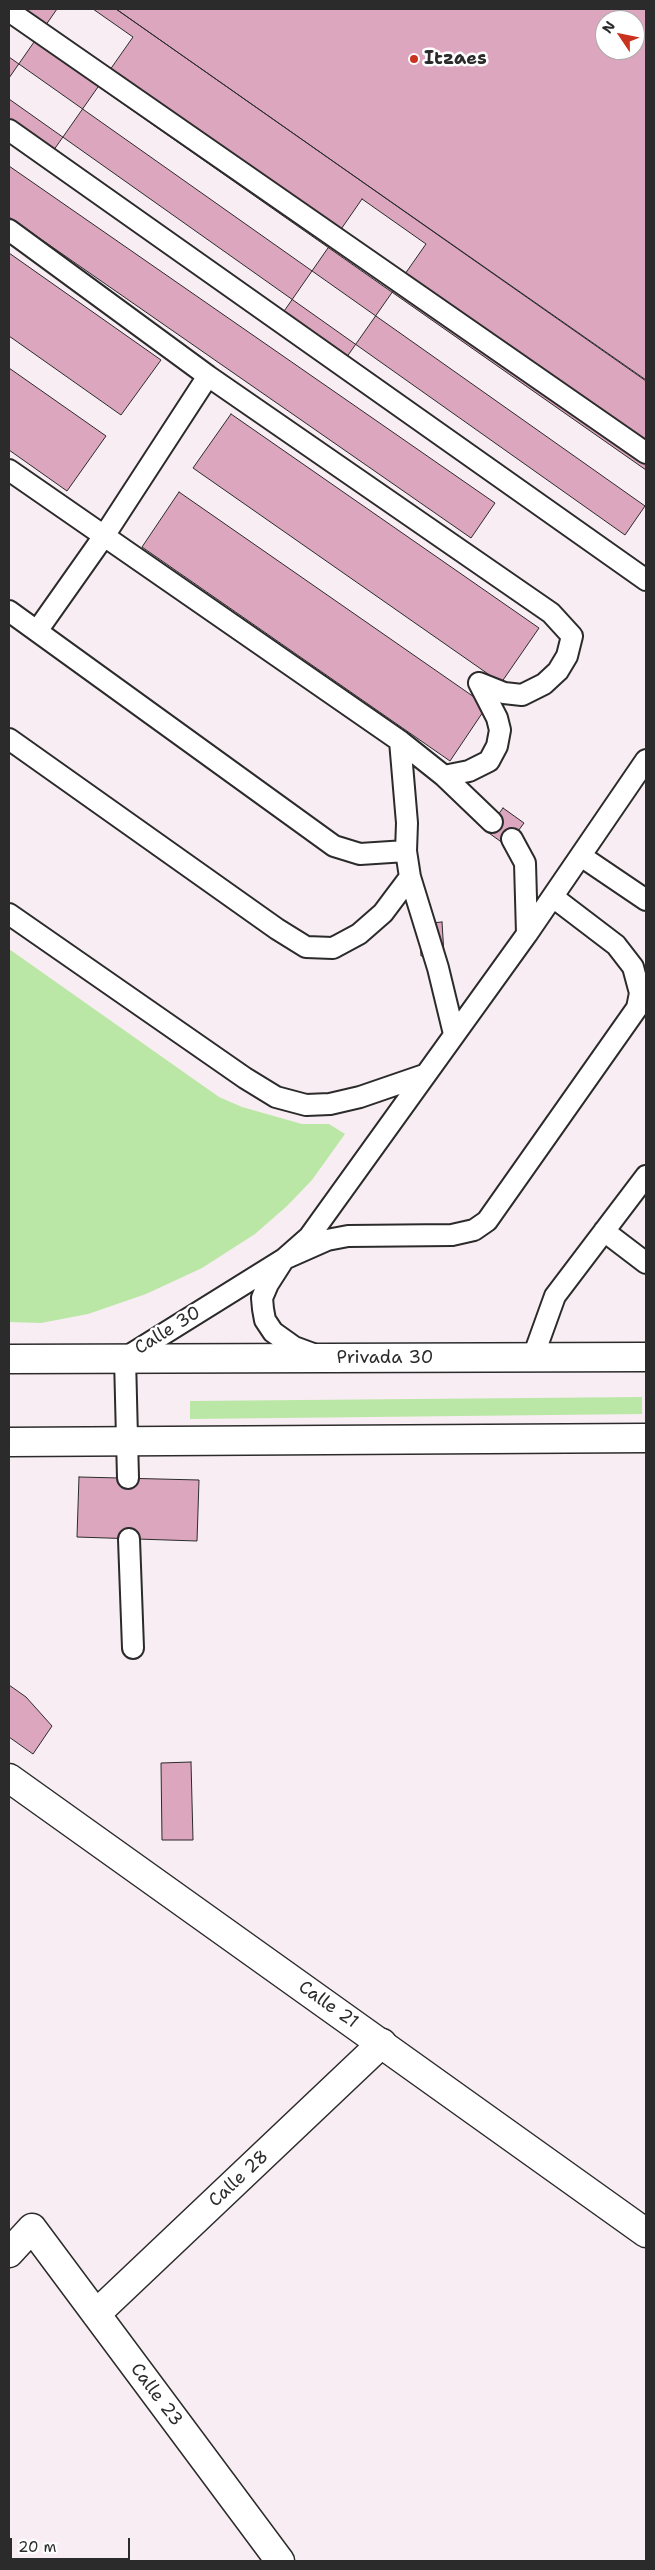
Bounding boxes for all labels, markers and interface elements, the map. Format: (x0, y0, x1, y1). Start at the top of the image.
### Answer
north arrow (595, 10, 645, 60)
text: N (598, 18, 619, 37)
place label: Itzaes (424, 48, 487, 70)
marker: Itzaes (408, 53, 420, 65)
street label: Calle 30 (131, 1302, 205, 1360)
street label: Privada 30 (337, 1347, 433, 1369)
street label: Calle 21 (294, 1977, 362, 2033)
street label: Calle 28 (205, 2146, 273, 2212)
street label: Calle 23 (125, 2359, 187, 2431)
scale bar (12, 2528, 132, 2560)
text: 20 m (18, 2537, 57, 2557)

